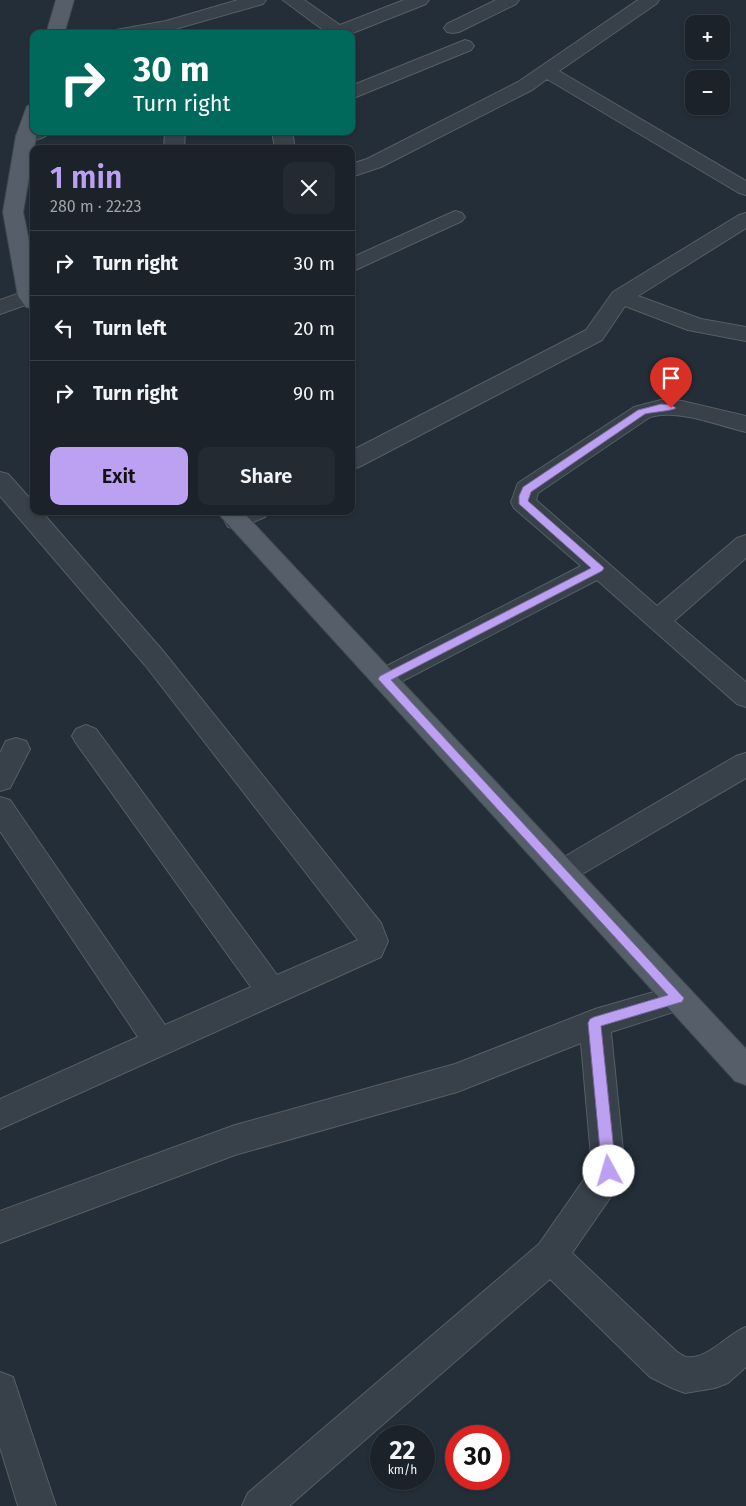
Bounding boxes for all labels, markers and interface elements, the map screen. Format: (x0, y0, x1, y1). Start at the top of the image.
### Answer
map controls (685, 15, 730, 115)
button: + (685, 15, 730, 60)
text: 30 m (133, 48, 210, 90)
icon: right (50, 50, 115, 115)
button: − (685, 70, 730, 115)
text: Turn right (133, 90, 230, 117)
text: 1 min (50, 160, 122, 196)
button: close (283, 162, 335, 214)
text: 280 m · 22:23 (50, 197, 141, 216)
icon: right (50, 249, 78, 277)
text: Turn right (93, 252, 178, 275)
text: 30 m (294, 252, 335, 275)
icon: left (50, 314, 78, 342)
text: Turn left (93, 317, 167, 340)
text: 20 m (294, 317, 335, 340)
pin (650, 357, 692, 408)
icon: arrive (657, 364, 685, 392)
icon: right (50, 379, 78, 407)
text: Turn right (93, 382, 178, 405)
text: 90 m (293, 382, 335, 405)
button: Exit (50, 447, 188, 505)
button: Share (198, 447, 335, 505)
position arrow (582, 1144, 634, 1196)
speed limit sign: 30 (445, 1425, 510, 1490)
text: 22 (390, 1436, 415, 1466)
text: km/h (388, 1463, 417, 1477)

